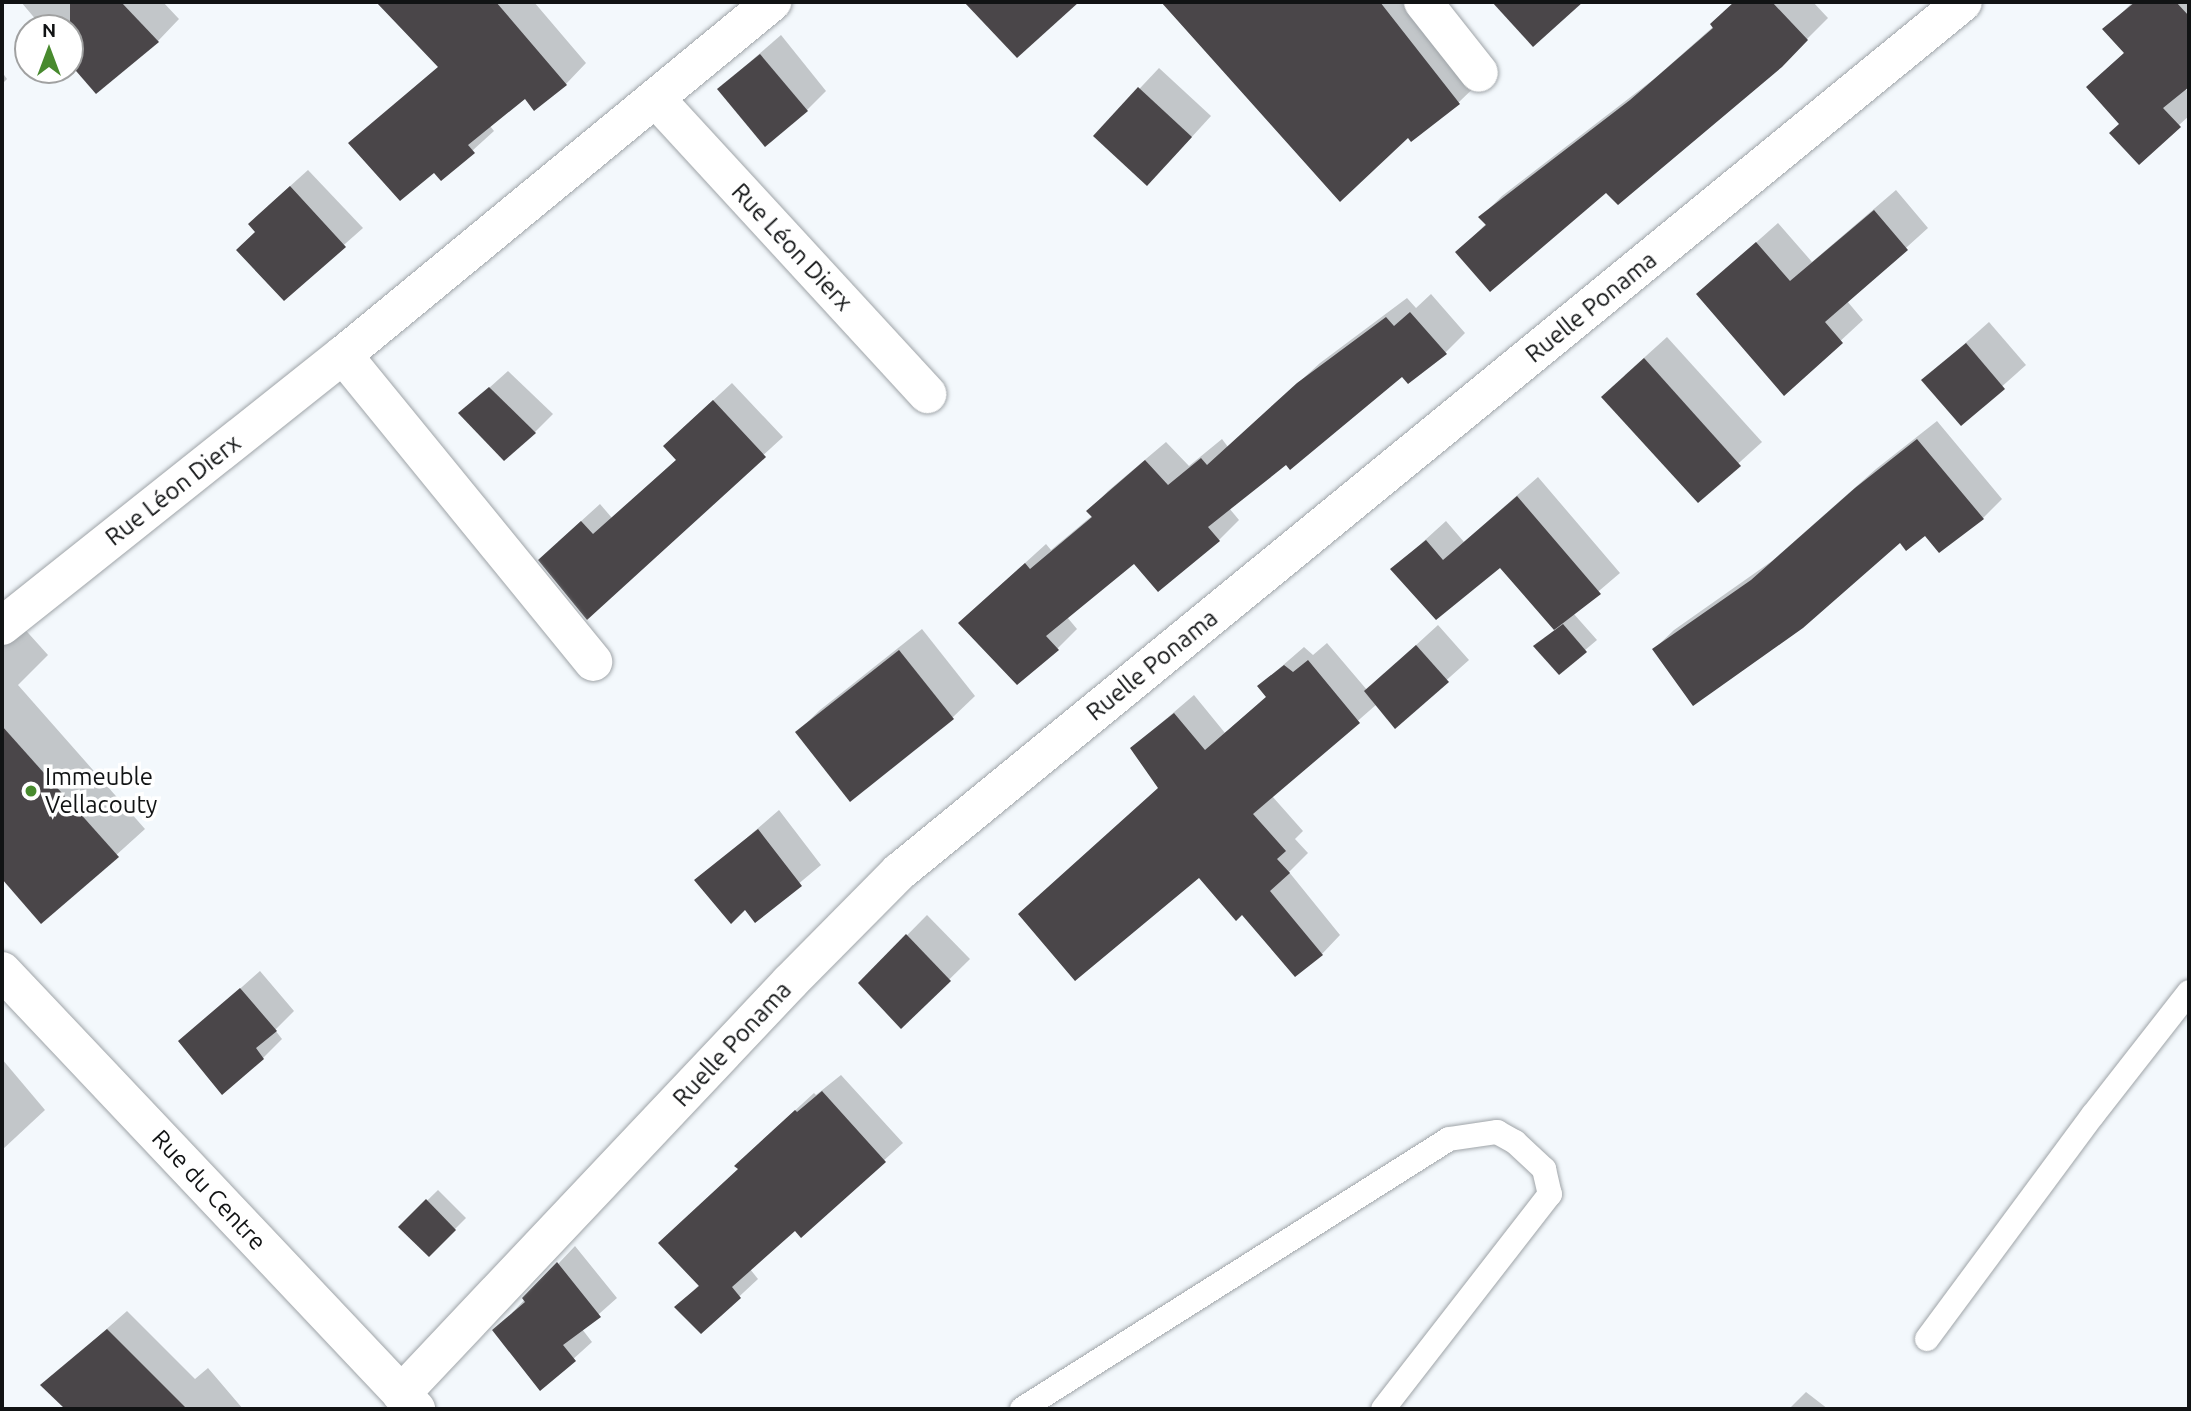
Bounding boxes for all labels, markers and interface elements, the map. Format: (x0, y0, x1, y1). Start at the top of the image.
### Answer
north arrow (14, 14, 84, 84)
text: N (42, 19, 56, 41)
street label: Rue Léon Dierx (726, 177, 858, 317)
street label: Ruelle Ponama (1520, 245, 1662, 369)
street label: Rue Léon Dierx (100, 428, 246, 552)
street label: Ruelle Ponama (1081, 603, 1223, 727)
place label: Immeuble Vellacouty (45, 763, 157, 819)
marker: Immeuble Vellacouty (23, 783, 39, 799)
street label: Ruelle Ponama (667, 976, 797, 1112)
street label: Rue du Centre (146, 1124, 272, 1256)

